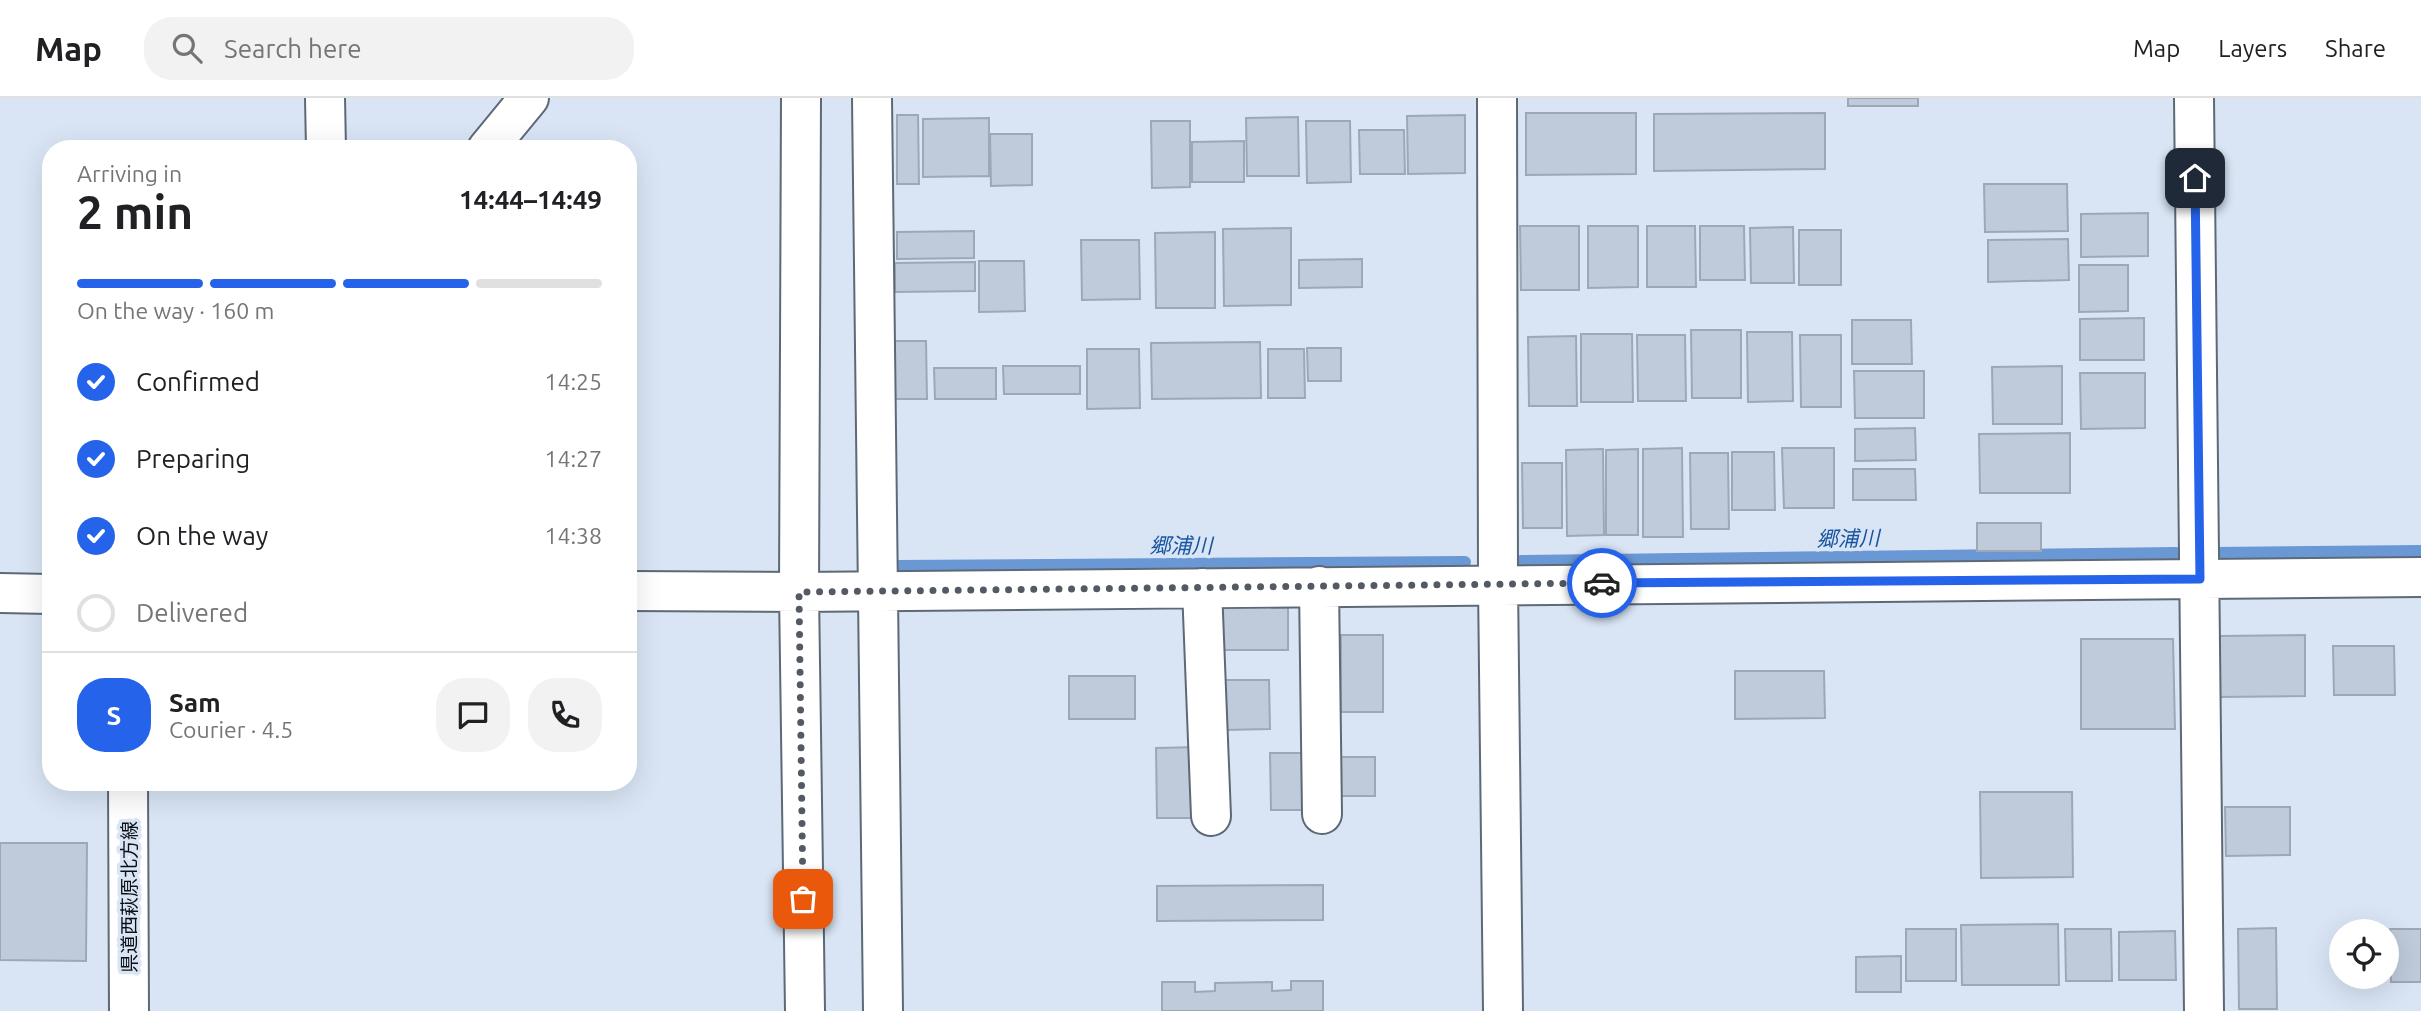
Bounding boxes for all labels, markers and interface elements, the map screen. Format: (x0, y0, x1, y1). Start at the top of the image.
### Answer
search box (144, 17, 634, 80)
icon: search (168, 29, 206, 67)
text: Map (35, 30, 102, 67)
text: Search here (224, 34, 362, 63)
text: Map (2133, 35, 2180, 62)
text: Layers (2218, 35, 2287, 62)
text: Share (2325, 35, 2386, 62)
pin (2165, 148, 2225, 208)
icon: home (2176, 159, 2214, 197)
text: Arriving in (77, 161, 182, 186)
text: 14:44–14:49 (459, 185, 602, 214)
text: 2 min (77, 186, 193, 238)
text: On the way · 160 m (77, 298, 274, 323)
icon: check (77, 363, 115, 401)
text: Confirmed (136, 367, 260, 396)
text: 14:25 (544, 369, 602, 394)
icon: check (77, 440, 115, 478)
text: Preparing (136, 444, 250, 473)
text: 14:27 (544, 446, 602, 471)
icon: check (77, 517, 115, 555)
text: On the way (136, 521, 268, 550)
text: 14:38 (544, 523, 602, 548)
water label: 郷浦川 (1816, 525, 1882, 551)
water label: 郷浦川 (1150, 533, 1214, 557)
courier (1567, 548, 1637, 618)
icon: car (1583, 564, 1621, 602)
text: Delivered (136, 598, 248, 627)
button: chat (436, 678, 510, 752)
button: phone (528, 678, 602, 752)
text: Sam (169, 688, 221, 717)
text: S (107, 701, 121, 730)
text: Courier · 4.5 (169, 717, 293, 742)
street label: 県道西萩原北方線 (118, 821, 140, 973)
pin (773, 869, 833, 929)
icon: bag (784, 880, 822, 918)
map controls (2329, 919, 2399, 989)
button: locate (2329, 919, 2399, 989)

